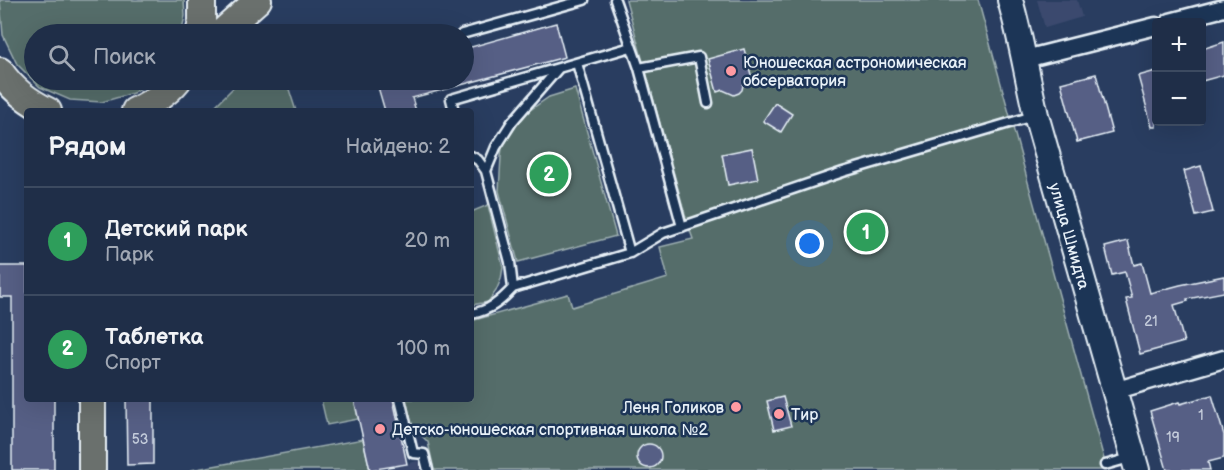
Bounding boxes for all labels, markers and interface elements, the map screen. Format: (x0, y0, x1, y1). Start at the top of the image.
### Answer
map controls (1152, 18, 1206, 126)
button: + (1152, 18, 1206, 72)
search box (24, 24, 474, 90)
icon: search (45, 41, 78, 74)
text: Поиск (93, 44, 156, 71)
place label: Юношеская астрономическая обсерватория (743, 54, 967, 91)
marker: Юношеская астрономическая обсерватория (724, 64, 738, 78)
button: − (1152, 72, 1206, 126)
text: Рядом (48, 132, 126, 163)
text: Найдено: 2 (346, 135, 450, 159)
pin: 2 (530, 152, 568, 196)
street label: улица Шмидта (1044, 181, 1093, 292)
pin: 1 (846, 210, 886, 254)
text: Детский парк (105, 216, 248, 243)
text: 1 (63, 229, 72, 253)
text: 20 m (405, 229, 450, 253)
your location (795, 229, 824, 258)
text: Парк (105, 243, 154, 267)
house number: 21 (1144, 313, 1158, 330)
text: Таблетка (105, 324, 203, 351)
text: 2 (62, 337, 73, 361)
text: 100 m (397, 337, 450, 361)
text: Спорт (105, 351, 161, 375)
place label: Леня Голиков (622, 399, 725, 418)
marker: Леня Голиков (729, 400, 743, 414)
place label: Тир (791, 406, 818, 425)
marker: Тир (772, 407, 786, 421)
house number: 1 (1198, 407, 1204, 424)
place label: Детско-юношеская спортивная школа №2 (392, 421, 708, 440)
marker: Детско-юношеская спортивная школа №2 (373, 422, 387, 436)
house number: 19 (1166, 429, 1180, 446)
house number: 53 (132, 431, 148, 448)

